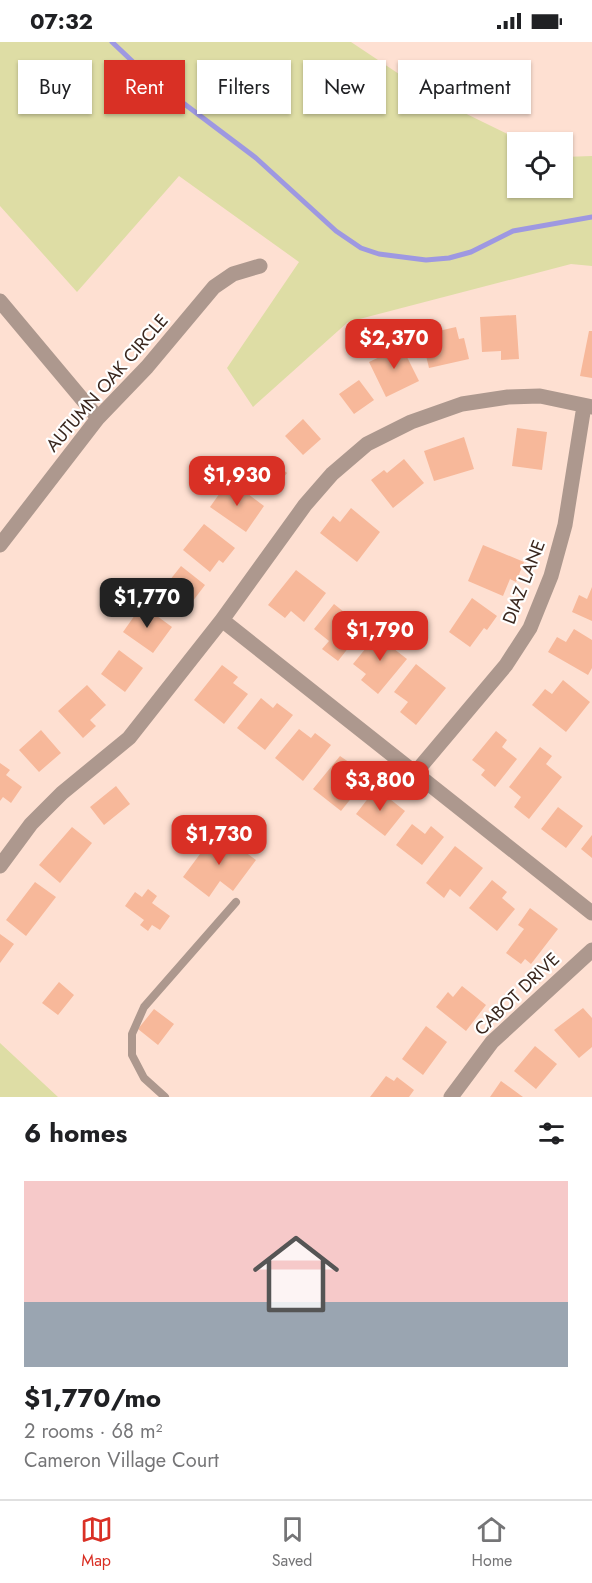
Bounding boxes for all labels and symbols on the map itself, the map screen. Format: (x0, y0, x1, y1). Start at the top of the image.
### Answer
street label: AUTUMN OAK CIRCLE (40, 308, 174, 458)
pin: $2,370 (345, 319, 443, 370)
pin: $1,930 (188, 456, 286, 507)
street label: DIAZ LANE (496, 536, 552, 628)
pin: $1,770 (98, 578, 196, 629)
pin: $1,790 (331, 611, 429, 662)
pin: $3,800 (331, 761, 429, 812)
pin: $1,730 (170, 815, 268, 866)
street label: CABOT DRIVE (468, 946, 566, 1042)

